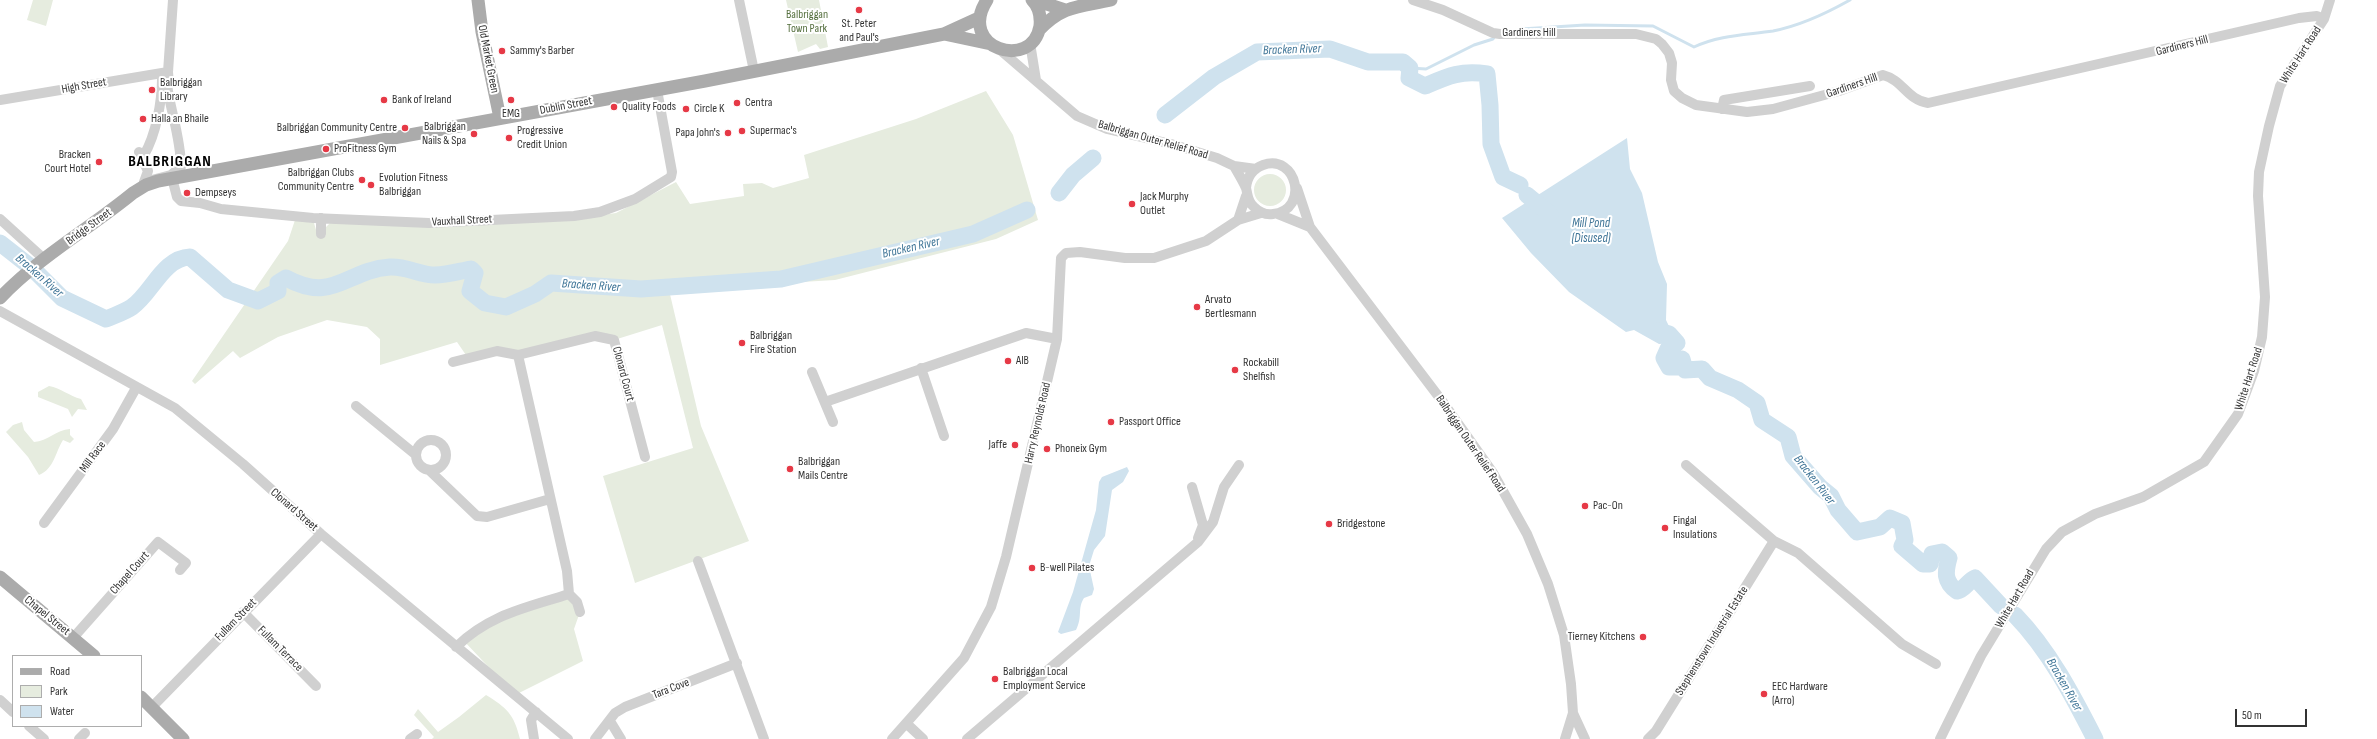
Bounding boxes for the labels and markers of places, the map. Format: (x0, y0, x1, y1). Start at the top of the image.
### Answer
marker: St. Peter and Paul's (854, 5, 864, 15)
place label: St. Peter and Paul's (839, 17, 879, 45)
place label: Sammy's Barber (510, 44, 575, 58)
marker: Sammy's Barber (497, 46, 507, 56)
place label: Balbriggan Library (160, 76, 202, 104)
marker: Balbriggan Library (147, 85, 157, 95)
place label: Bank of Ireland (392, 93, 451, 107)
marker: Bank of Ireland (379, 95, 389, 105)
marker: EMG (506, 95, 516, 105)
place label: Centra (745, 96, 772, 110)
marker: Centra (732, 98, 742, 108)
place label: Quality Foods (622, 100, 676, 114)
marker: Quality Foods (609, 102, 619, 112)
place label: Circle K (694, 102, 725, 116)
marker: Circle K (681, 104, 691, 114)
place label: EMG (502, 107, 520, 121)
place label: Halla an Bhaile (151, 112, 209, 126)
marker: Halla an Bhaile (138, 114, 148, 124)
place label: Balbriggan Nails & Spa (422, 120, 466, 148)
place label: Balbriggan Community Centre (277, 121, 397, 135)
marker: Balbriggan Community Centre (400, 123, 410, 133)
place label: Progressive Credit Union (517, 124, 567, 152)
place label: Supermac's (750, 124, 797, 138)
place label: Papa John's (676, 126, 720, 140)
marker: Supermac's (737, 126, 747, 136)
marker: Papa John's (723, 128, 733, 138)
marker: Balbriggan Nails & Spa (469, 129, 479, 139)
marker: Progressive Credit Union (504, 133, 514, 143)
place label: ProFitness Gym (334, 142, 396, 156)
marker: ProFitness Gym (321, 144, 331, 154)
place label: Bracken Court Hotel (44, 148, 91, 176)
marker: Bracken Court Hotel (94, 157, 104, 167)
place label: Balbriggan Clubs Community Centre (278, 166, 354, 194)
place label: Evolution Fitness Balbriggan (379, 171, 448, 199)
marker: Balbriggan Clubs Community Centre (357, 175, 367, 185)
marker: Evolution Fitness Balbriggan (366, 180, 376, 190)
place label: Dempseys (195, 186, 236, 200)
marker: Dempseys (182, 188, 192, 198)
place label: Jack Murphy Outlet (1140, 190, 1189, 218)
marker: Jack Murphy Outlet (1127, 199, 1137, 209)
place label: Arvato Bertlesmann (1205, 293, 1256, 321)
marker: Arvato Bertlesmann (1192, 302, 1202, 312)
place label: Balbriggan Fire Station (750, 329, 796, 357)
marker: Balbriggan Fire Station (737, 338, 747, 348)
place label: AIB (1016, 354, 1029, 368)
marker: AIB (1003, 356, 1013, 366)
place label: Rockabill Shelfish (1243, 356, 1279, 384)
marker: Rockabill Shelfish (1230, 365, 1240, 375)
place label: Passport Office (1119, 415, 1181, 429)
marker: Passport Office (1106, 417, 1116, 427)
place label: Jaffe (988, 438, 1007, 452)
marker: Jaffe (1010, 440, 1020, 450)
place label: Phoneix Gym (1055, 442, 1107, 456)
marker: Phoneix Gym (1042, 444, 1052, 454)
place label: Balbriggan Mails Centre (798, 455, 848, 483)
marker: Balbriggan Mails Centre (785, 464, 795, 474)
place label: Pac-On (1593, 499, 1623, 513)
marker: Pac-On (1580, 501, 1590, 511)
place label: Fingal Insulations (1673, 514, 1717, 542)
place label: Bridgestone (1337, 517, 1385, 531)
marker: Bridgestone (1324, 519, 1334, 529)
marker: Fingal Insulations (1660, 523, 1670, 533)
place label: B-well Pilates (1040, 561, 1094, 575)
marker: B-well Pilates (1027, 563, 1037, 573)
place label: Tierney Kitchens (1568, 630, 1635, 644)
marker: Tierney Kitchens (1638, 632, 1648, 642)
place label: Balbriggan Local Employment Service (1003, 665, 1086, 693)
marker: Balbriggan Local Employment Service (990, 674, 1000, 684)
place label: EEC Hardware (Arro) (1772, 680, 1828, 708)
marker: EEC Hardware (Arro) (1759, 689, 1769, 699)

